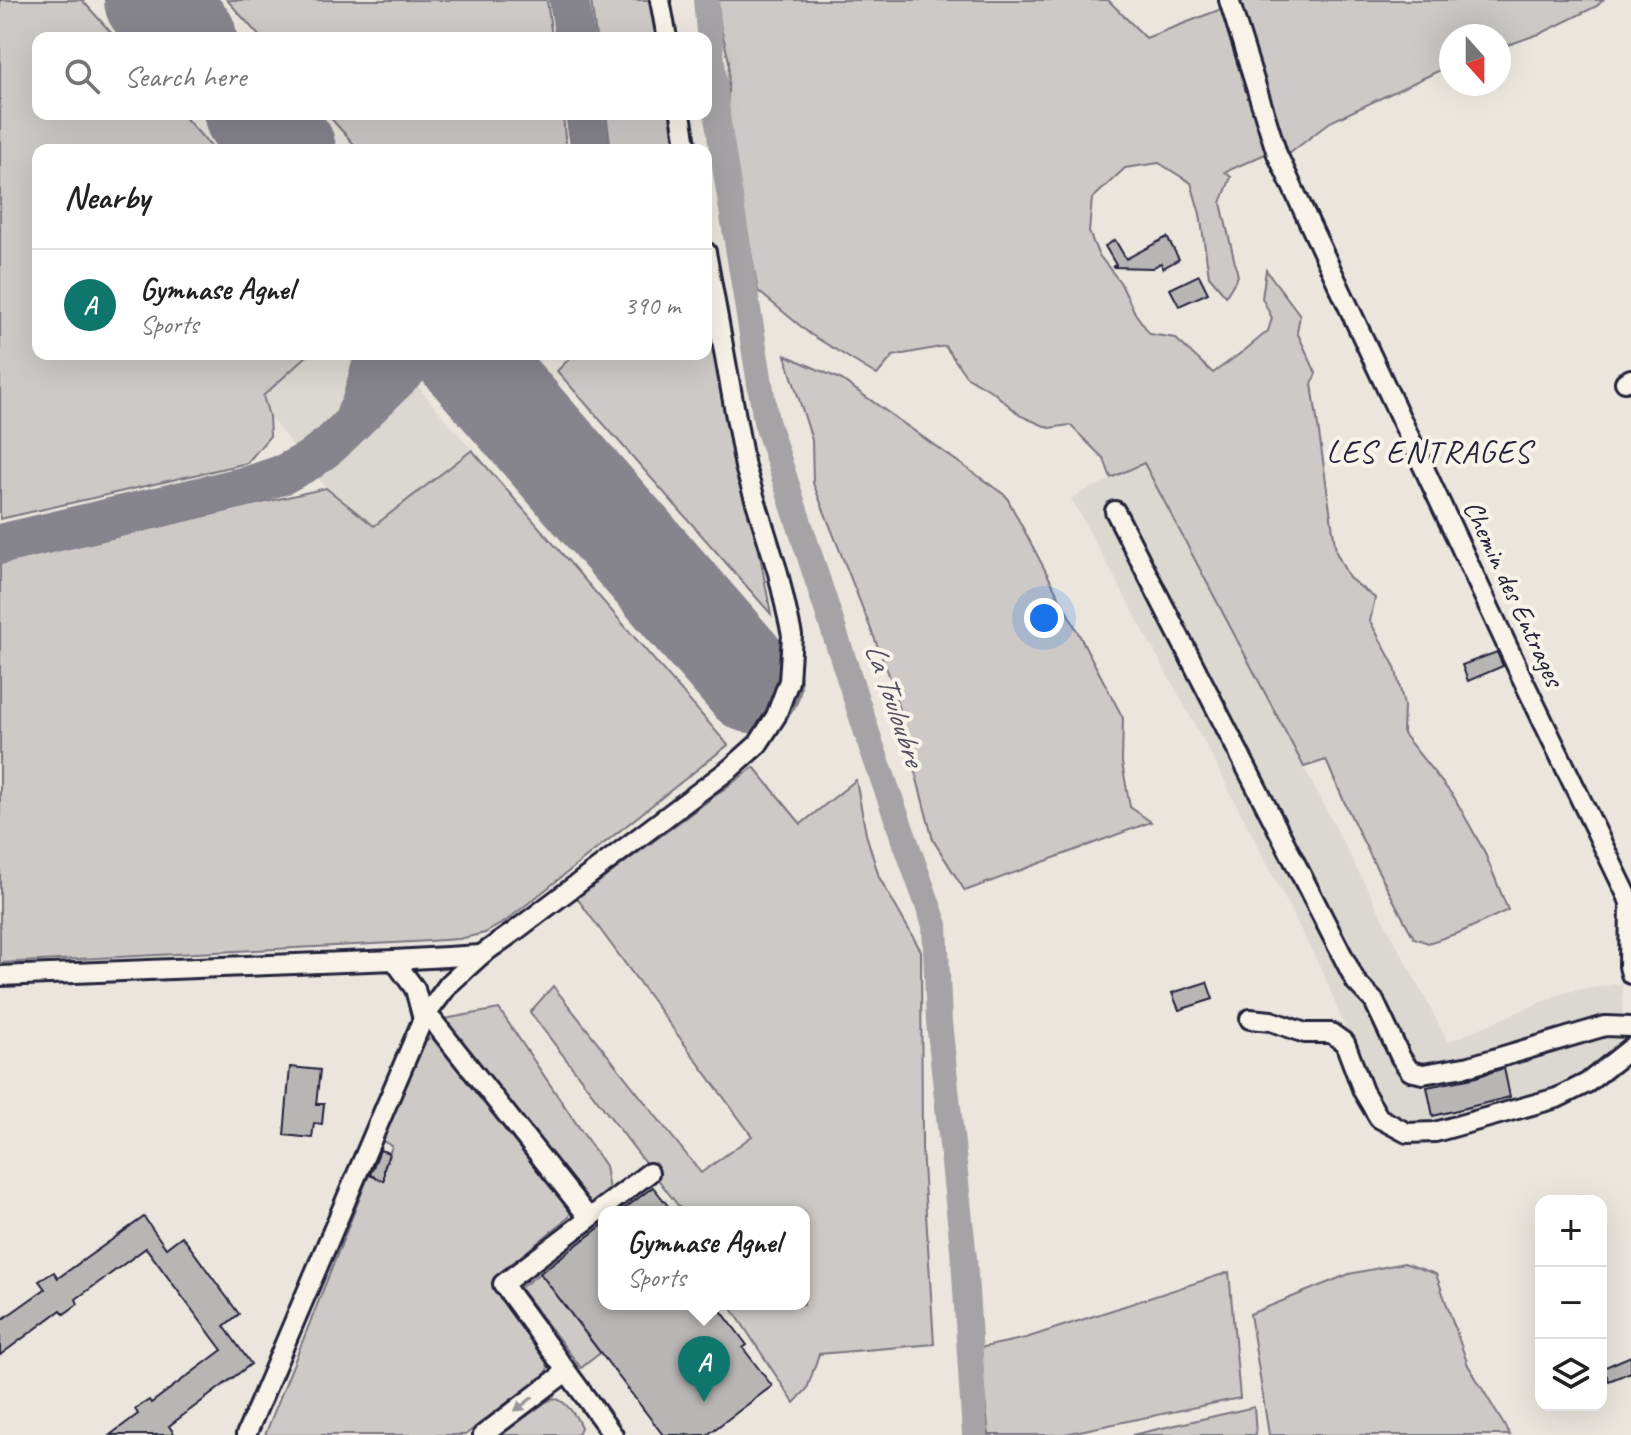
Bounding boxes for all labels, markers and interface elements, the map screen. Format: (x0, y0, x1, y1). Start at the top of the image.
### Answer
north arrow (1439, 24, 1511, 96)
search box (32, 32, 712, 120)
icon: search (60, 54, 104, 98)
text: Search here (124, 57, 246, 95)
text: Nearby (64, 175, 150, 218)
text: Gymnase Agnel (140, 270, 294, 308)
text: A (83, 289, 97, 322)
text: 390 m (624, 289, 680, 322)
text: Sports (140, 308, 198, 341)
district label: LES ENTRAGES (1326, 431, 1536, 472)
street label: Chemin des Entrages (1456, 494, 1573, 694)
your location (1024, 598, 1064, 638)
water label: La Touloubre (856, 638, 935, 774)
map controls (1535, 1195, 1607, 1411)
button: + (1535, 1195, 1607, 1267)
popup (598, 1206, 810, 1310)
text: Gymnase Agnel (627, 1223, 781, 1261)
text: Sports (627, 1261, 686, 1294)
button: − (1535, 1267, 1607, 1339)
pin: A (678, 1336, 730, 1402)
button: layers (1535, 1339, 1607, 1411)
one-way arrow (514, 1395, 535, 1411)

